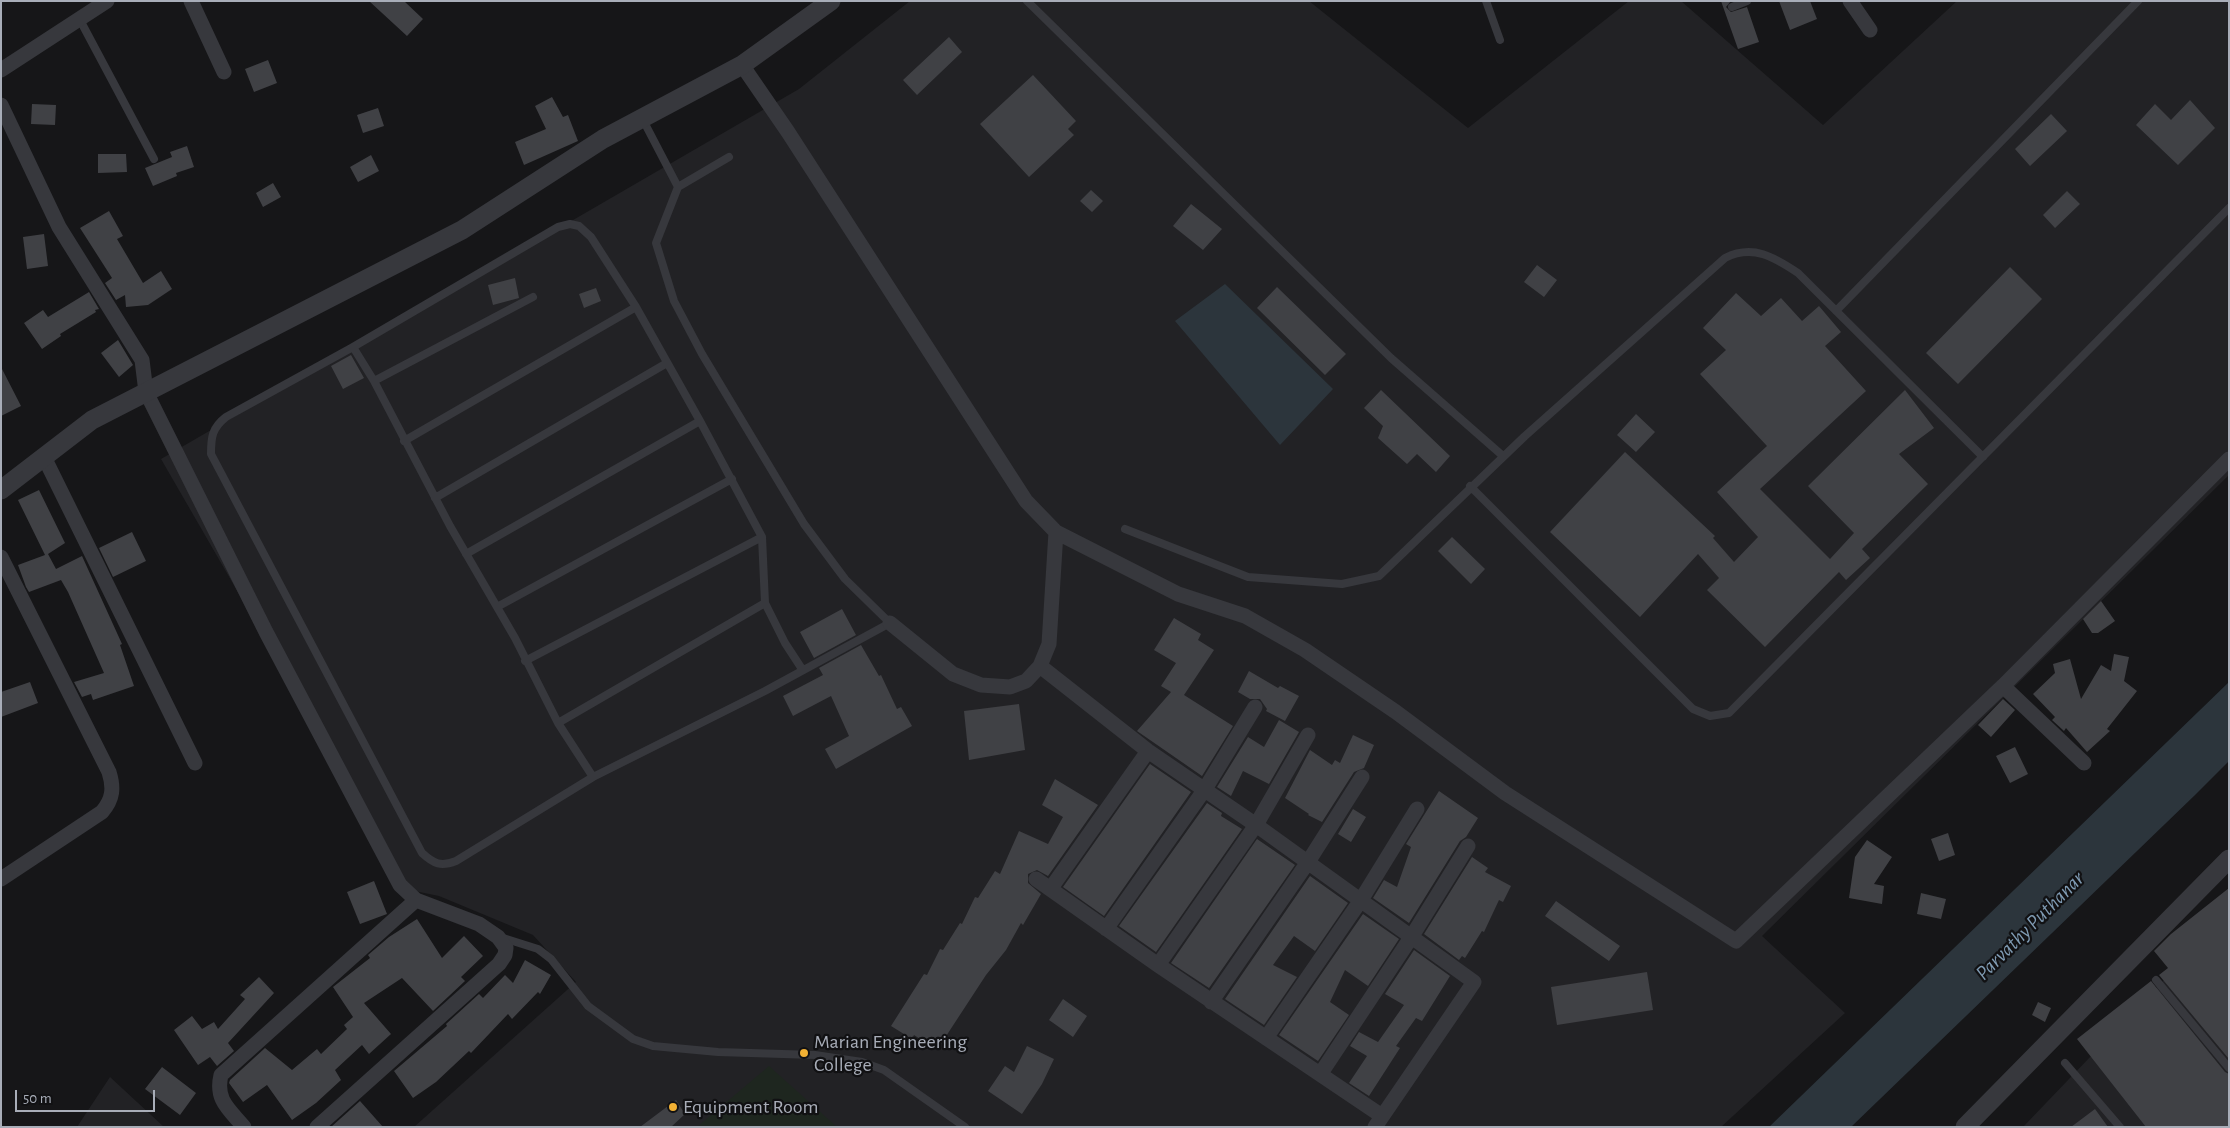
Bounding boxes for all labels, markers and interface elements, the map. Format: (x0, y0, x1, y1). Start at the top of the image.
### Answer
water label: Parvathy Puthanar (1970, 866, 2090, 986)
place label: Marian Engineering College (814, 1030, 967, 1077)
marker: Marian Engineering College (798, 1047, 810, 1059)
scale bar (18, 1080, 158, 1112)
text: 50 m (23, 1091, 52, 1106)
place label: Equipment Room (683, 1095, 818, 1119)
marker: Equipment Room (667, 1101, 679, 1113)

